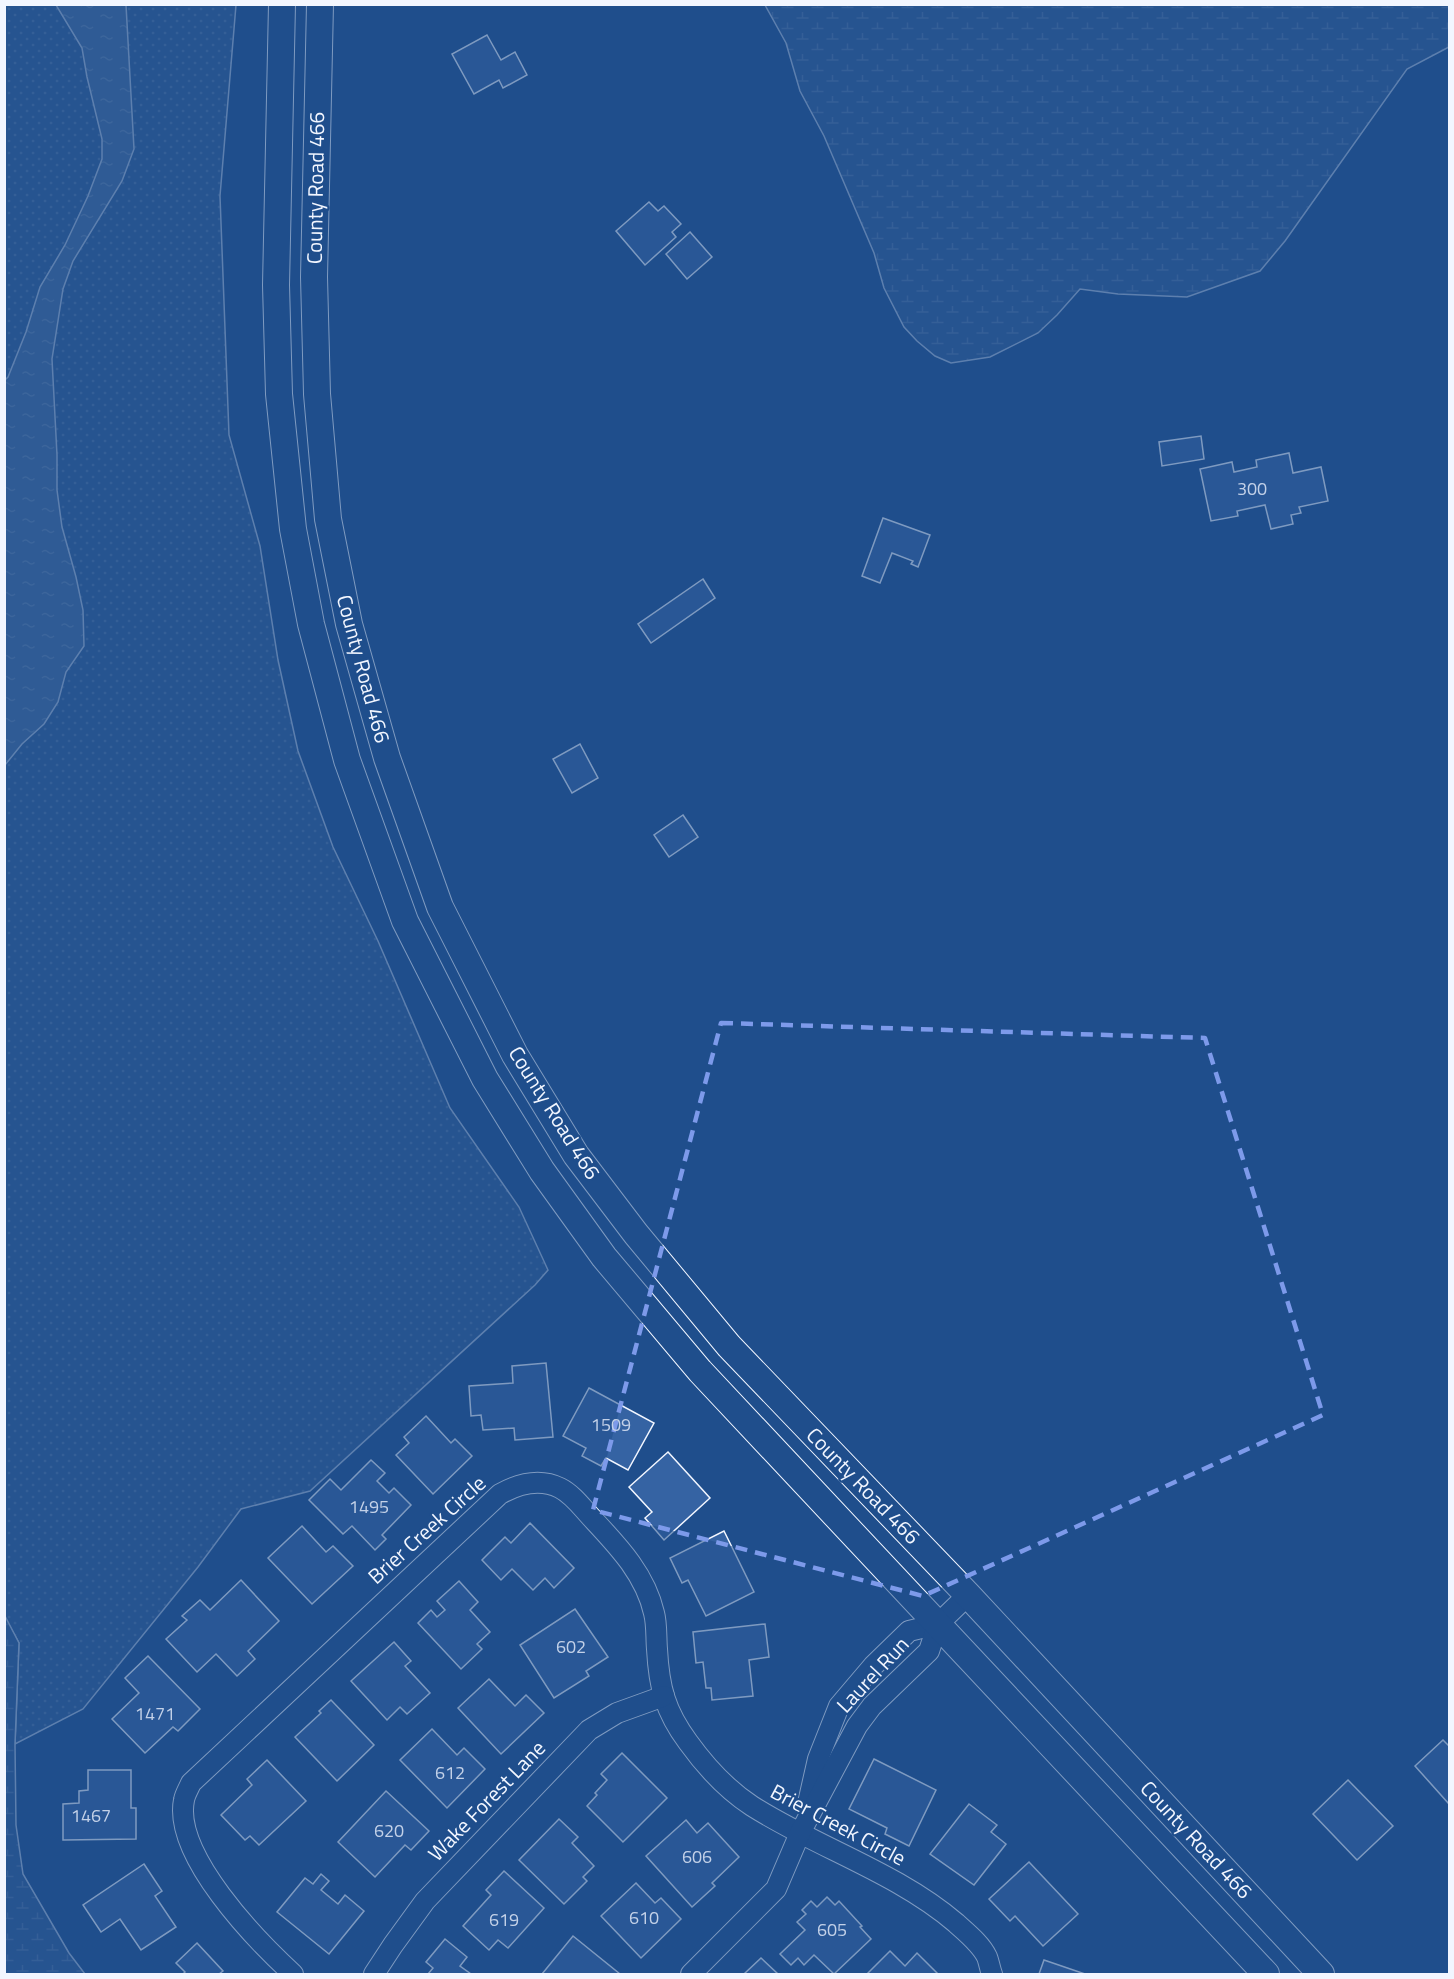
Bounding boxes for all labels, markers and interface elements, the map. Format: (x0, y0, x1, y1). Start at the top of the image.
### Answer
street label: County Road 466 (298, 112, 332, 264)
house number: 300 (1237, 475, 1267, 502)
street label: County Road 466 (329, 591, 399, 746)
street label: County Road 466 (501, 1039, 609, 1185)
house number: 1509 (591, 1411, 631, 1438)
street label: County Road 466 (799, 1419, 928, 1551)
street label: Brier Creek Circle (360, 1467, 493, 1591)
house number: 1495 (349, 1493, 389, 1520)
street label: Laurel Run (828, 1629, 916, 1720)
house number: 602 (556, 1633, 586, 1660)
house number: 1471 (135, 1700, 175, 1727)
street label: Wake Forest Lane (420, 1733, 552, 1868)
house number: 612 (435, 1759, 465, 1786)
street label: County Road 466 (1133, 1773, 1260, 1906)
street label: Brier Creek Circle (765, 1775, 912, 1873)
house number: 1467 (71, 1802, 111, 1829)
house number: 620 (374, 1817, 404, 1844)
house number: 606 (682, 1843, 712, 1870)
house number: 610 (629, 1904, 659, 1931)
house number: 619 (489, 1906, 519, 1933)
house number: 605 (817, 1916, 847, 1943)

